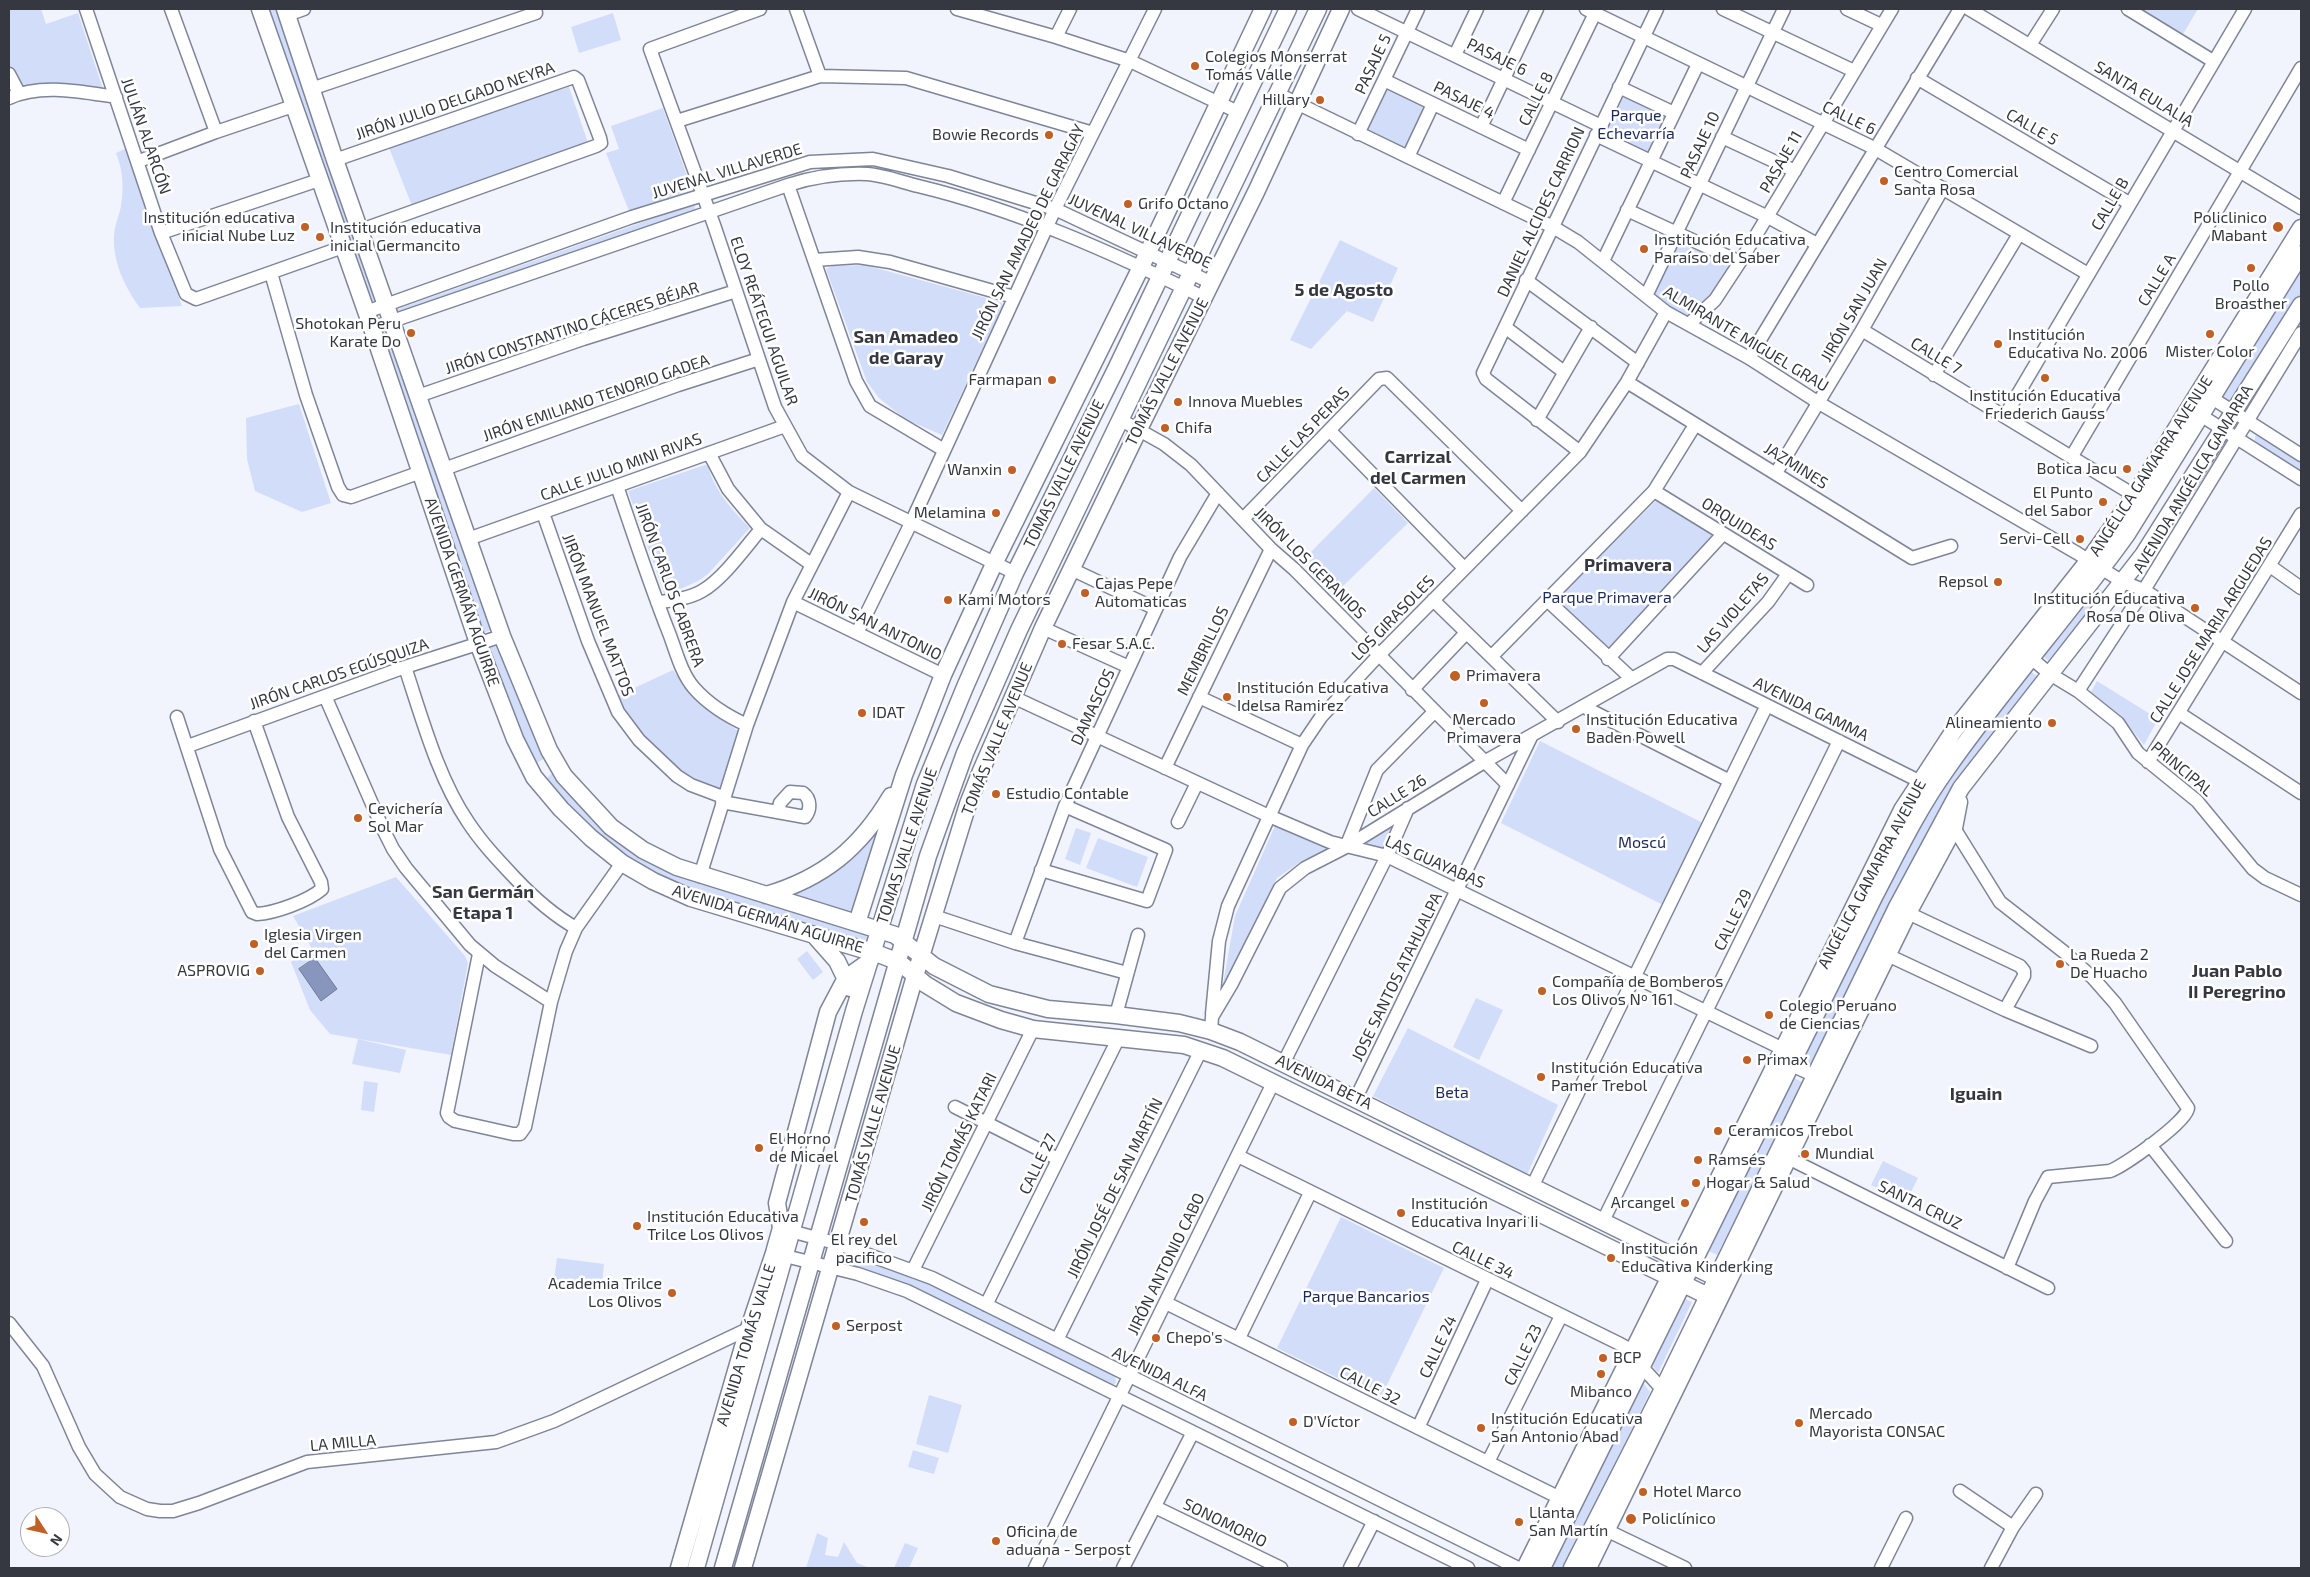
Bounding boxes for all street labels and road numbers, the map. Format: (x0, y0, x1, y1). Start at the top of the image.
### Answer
street label: PASAJE 5 (1351, 31, 1395, 97)
street label: PASAJE 6 (1464, 34, 1530, 80)
street label: SANTA EULALIA (2091, 57, 2197, 131)
street label: JIRÓN JULIO DELGADO NEYRA (353, 58, 557, 144)
street label: CALLE 8 (1515, 69, 1557, 129)
street label: JULIÁN ALARCÓN (117, 75, 175, 197)
street label: PASAJE 4 (1430, 77, 1498, 123)
street label: CALLE 6 (1819, 97, 1879, 139)
street label: CALLE 5 (2003, 105, 2061, 149)
street label: PASAJE 10 (1676, 108, 1724, 182)
street label: JIRÓN SAN AMADEO DE GARAGAY (967, 121, 1089, 343)
street label: DANIEL ALCIDES CARRION (1493, 124, 1589, 300)
street label: PASAJE 11 (1756, 128, 1806, 196)
street label: JUVENAL VILLAVERDE (650, 139, 804, 203)
street label: CALLE B (2087, 174, 2133, 234)
street label: JUVENAL VILLAVERDE (1065, 189, 1215, 273)
street label: ELOY REÁTEGUI AGUILAR (726, 234, 802, 408)
street label: CALLE A (2134, 250, 2180, 310)
street label: JIRÓN SAN JUAN (1817, 255, 1891, 365)
street label: JIRÓN CONSTANTINO CÁCERES BÉJAR (442, 278, 702, 378)
street label: ALMIRANTE MIGUEL GRAU (1660, 282, 1832, 396)
street label: TOMÁS VALLE AVENUE (1121, 295, 1213, 449)
street label: CALLE 7 (1907, 333, 1965, 379)
street label: JIRÓN EMILIANO TENORIO GADEA (480, 350, 712, 446)
street label: ANGÉLICA GAMARRA AVENUE (2085, 372, 2217, 560)
street label: AVENIDA ANGÉLICA GAMARRA (2129, 381, 2257, 577)
street label: CALLE LAS PERAS (1252, 383, 1354, 487)
street label: TOMAS VALLE AVENUE (1020, 396, 1108, 552)
street label: CALLE JULIO MINI RIVAS (538, 429, 704, 505)
street label: JAZMINES (1760, 439, 1832, 493)
street label: ORQUIDEAS (1698, 493, 1780, 555)
street label: AVENIDA GERMÁN AGUIRRE (421, 495, 503, 689)
street label: JIRÓN CARLOS CABRERA (631, 500, 709, 670)
street label: JIRÓN LOS GERANIOS (1250, 503, 1370, 623)
street label: JIRÓN MANUEL MATTOS (558, 531, 638, 699)
street label: CALLE JOSE MARIA ARGUEDAS (2146, 533, 2276, 727)
street label: LAS VIOLETAS (1693, 569, 1773, 657)
street label: LOS GIRASOLES (1348, 571, 1438, 665)
street label: JIRÓN SAN ANTONIO (805, 583, 945, 665)
street label: MEMBRILLOS (1173, 603, 1233, 699)
street label: JIRÓN CARLOS EGÚSQUIZA (247, 634, 431, 714)
street label: TOMÁS VALLE AVENUE (957, 660, 1037, 818)
street label: DAMASCOS (1067, 666, 1119, 748)
street label: AVENIDA GAMMA (1750, 673, 1872, 745)
street label: PRINCIPAL (2147, 737, 2217, 801)
street label: TOMAS VALLE AVENUE (873, 765, 941, 927)
street label: CALLE 26 (1364, 770, 1430, 822)
street label: ANGÉLICA GAMARRA AVENUE (1814, 776, 1930, 972)
street label: LAS GUAYABAS (1382, 831, 1488, 893)
street label: AVENIDA GERMÁN AGUIRRE (670, 881, 866, 957)
street label: CALLE 29 (1710, 886, 1756, 954)
street label: JOSE SANTOS ATAHUALPA (1348, 889, 1446, 1065)
street label: TOMÁS VALLE AVENUE (841, 1043, 905, 1205)
street label: AVENIDA BETA (1273, 1050, 1375, 1114)
street label: JIRÓN TOMÁS KATARI (917, 1069, 1001, 1215)
street label: JIRÓN JOSÉ DE SAN MARTÍN (1063, 1095, 1167, 1281)
street label: CALLE 27 (1015, 1130, 1061, 1198)
street label: SANTA CRUZ (1875, 1176, 1965, 1234)
street label: JIRÓN ANTONIO CABO (1123, 1190, 1209, 1338)
street label: CALLE 34 (1449, 1237, 1517, 1283)
street label: AVENIDA TOMÁS VALLE (712, 1262, 780, 1428)
street label: CALLE 24 (1415, 1313, 1461, 1381)
street label: CALLE 23 (1500, 1321, 1546, 1389)
street label: AVENIDA ALFA (1109, 1343, 1211, 1405)
street label: CALLE 32 (1336, 1362, 1404, 1410)
street label: LA MILLA (309, 1431, 377, 1455)
street label: SONOMORIO (1180, 1494, 1270, 1552)

